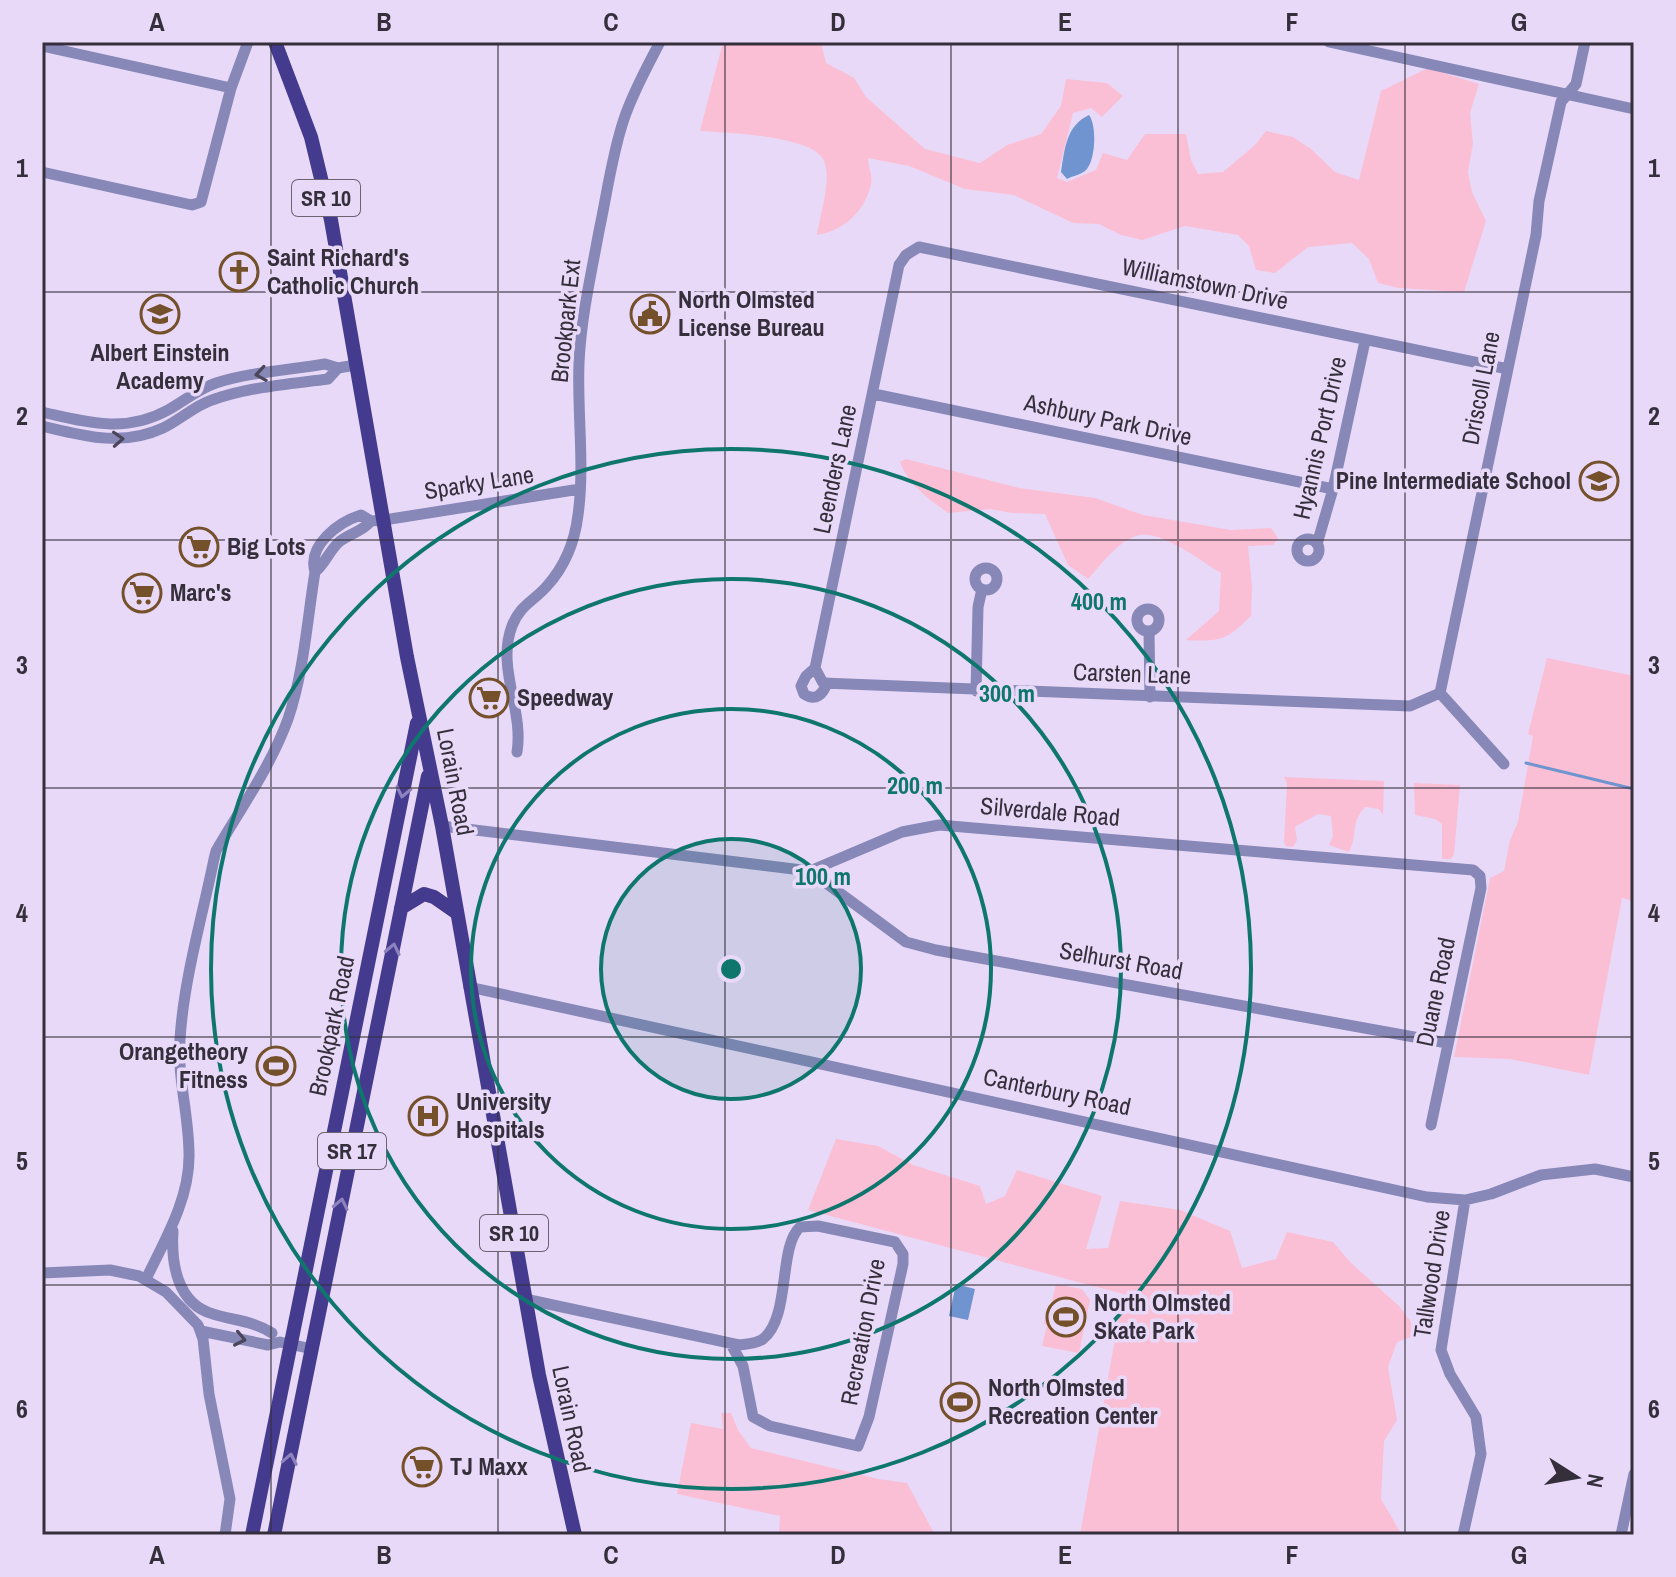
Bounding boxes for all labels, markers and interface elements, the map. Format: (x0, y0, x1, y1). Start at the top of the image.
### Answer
text: A (149, 4, 165, 39)
text: B (376, 4, 392, 39)
text: C (603, 4, 619, 39)
text: D (830, 4, 846, 39)
text: E (1058, 4, 1072, 39)
text: F (1285, 4, 1299, 39)
text: G (1511, 4, 1527, 39)
text: 1 (16, 150, 28, 185)
text: 1 (1648, 150, 1660, 185)
road number: SR 10 (292, 180, 360, 216)
place label: Saint Richard's Catholic Church (267, 241, 419, 301)
street label: Williamstown Drive (1119, 250, 1291, 316)
church icon: Saint Richard's Catholic Church (218, 251, 260, 293)
street label: Brookpark Ext (543, 257, 587, 384)
place label: North Olmsted License Bureau (678, 283, 825, 343)
school or university icon: Albert Einstein Academy (139, 293, 181, 335)
public building icon: North Olmsted License Bureau (629, 293, 671, 335)
street label: Driscoll Lane (1453, 328, 1507, 447)
place label: Albert Einstein Academy (91, 336, 229, 396)
street label: Hyannis Port Drive (1285, 353, 1353, 522)
one-way arrow (255, 365, 268, 382)
street label: Ashbury Park Drive (1020, 385, 1195, 452)
text: 2 (16, 398, 28, 433)
text: 2 (1648, 398, 1660, 433)
street label: Leenders Lane (805, 401, 863, 536)
one-way arrow (113, 430, 125, 447)
street label: Sparky Lane (422, 458, 536, 506)
school or university icon: Pine Intermediate School (1578, 460, 1620, 502)
place label: Pine Intermediate School (1336, 464, 1571, 496)
supermarket icon: Big Lots (178, 526, 220, 568)
place label: Big Lots (227, 530, 306, 562)
supermarket icon: Marc's (121, 572, 163, 614)
place label: Marc's (170, 576, 232, 608)
text: 400 m (1071, 585, 1127, 617)
text: 3 (16, 647, 28, 682)
text: 3 (1648, 647, 1660, 682)
street label: Carsten Lane (1072, 655, 1192, 691)
supermarket icon: Speedway (468, 677, 510, 719)
text: 300 m (979, 677, 1035, 709)
place label: Speedway (517, 681, 613, 713)
street label: Lorain Road (430, 726, 482, 838)
text: 200 m (887, 769, 943, 801)
one-way arrow (396, 785, 413, 798)
street label: Silverdale Road (979, 789, 1121, 833)
text: 100 m (795, 860, 851, 892)
text: 4 (16, 895, 28, 930)
text: 4 (1648, 895, 1660, 930)
street label: Selhurst Road (1057, 933, 1185, 987)
street label: Duane Road (1408, 934, 1462, 1049)
one-way arrow (384, 943, 401, 956)
street label: Brookpark Road (301, 953, 361, 1099)
centre of rings (717, 955, 745, 983)
place label: Orangetheory Fitness (119, 1035, 248, 1095)
sports icon: Orangetheory Fitness (255, 1045, 297, 1087)
street label: Canterbury Road (981, 1060, 1134, 1122)
place label: University Hospitals (456, 1085, 551, 1145)
hospital icon: University Hospitals (407, 1095, 449, 1137)
road number: SR 17 (318, 1133, 386, 1169)
text: 5 (16, 1143, 28, 1178)
text: 5 (1648, 1143, 1660, 1178)
one-way arrow (332, 1197, 349, 1211)
street label: Tallwood Drive (1405, 1207, 1457, 1340)
road number: SR 10 (480, 1215, 548, 1251)
street label: Recreation Drive (832, 1256, 892, 1408)
place label: North Olmsted Skate Park (1094, 1286, 1231, 1346)
sports icon: North Olmsted Skate Park (1045, 1296, 1087, 1338)
one-way arrow (234, 1330, 247, 1347)
street label: Lorain Road (545, 1362, 599, 1475)
place label: North Olmsted Recreation Center (988, 1371, 1158, 1431)
sports icon: North Olmsted Recreation Center (939, 1381, 981, 1423)
text: 6 (16, 1391, 28, 1426)
text: 6 (1648, 1391, 1660, 1426)
north arrow (1536, 1437, 1616, 1517)
supermarket icon: TJ Maxx (401, 1446, 443, 1488)
place label: TJ Maxx (450, 1450, 528, 1482)
one-way arrow (280, 1452, 297, 1465)
text: N (1580, 1472, 1612, 1490)
text: A (149, 1537, 165, 1572)
text: B (376, 1537, 392, 1572)
text: C (603, 1537, 619, 1572)
text: D (830, 1537, 846, 1572)
text: E (1058, 1537, 1072, 1572)
text: F (1285, 1537, 1299, 1572)
text: G (1511, 1537, 1527, 1572)

